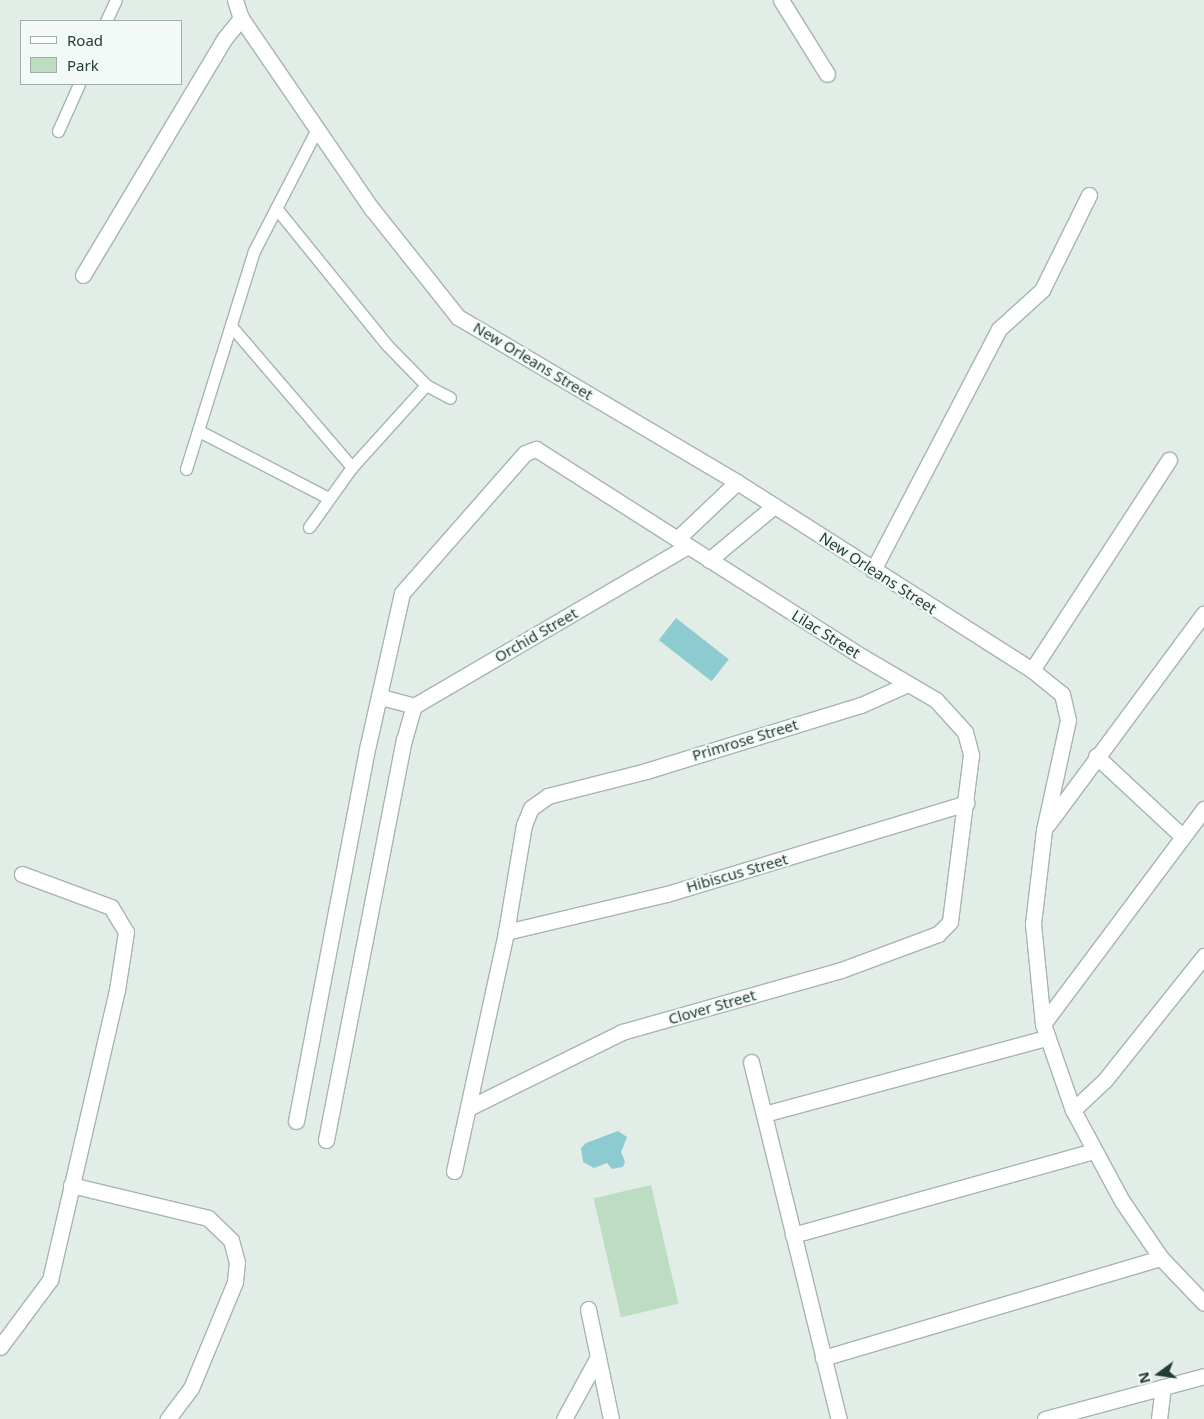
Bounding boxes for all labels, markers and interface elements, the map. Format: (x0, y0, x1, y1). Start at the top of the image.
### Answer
legend (20, 20, 182, 85)
text: Road (67, 30, 103, 50)
text: Park (67, 55, 99, 75)
street label: New Orleans Street (470, 318, 596, 404)
street label: New Orleans Street (816, 528, 940, 618)
street label: Orchid Street (491, 604, 581, 666)
street label: Lilac Street (789, 606, 863, 662)
street label: Primrose Street (690, 715, 800, 765)
street label: Hibiscus Street (684, 850, 790, 896)
street label: Clover Street (666, 986, 758, 1028)
north arrow (1134, 1349, 1184, 1399)
text: N (1133, 1370, 1155, 1386)

